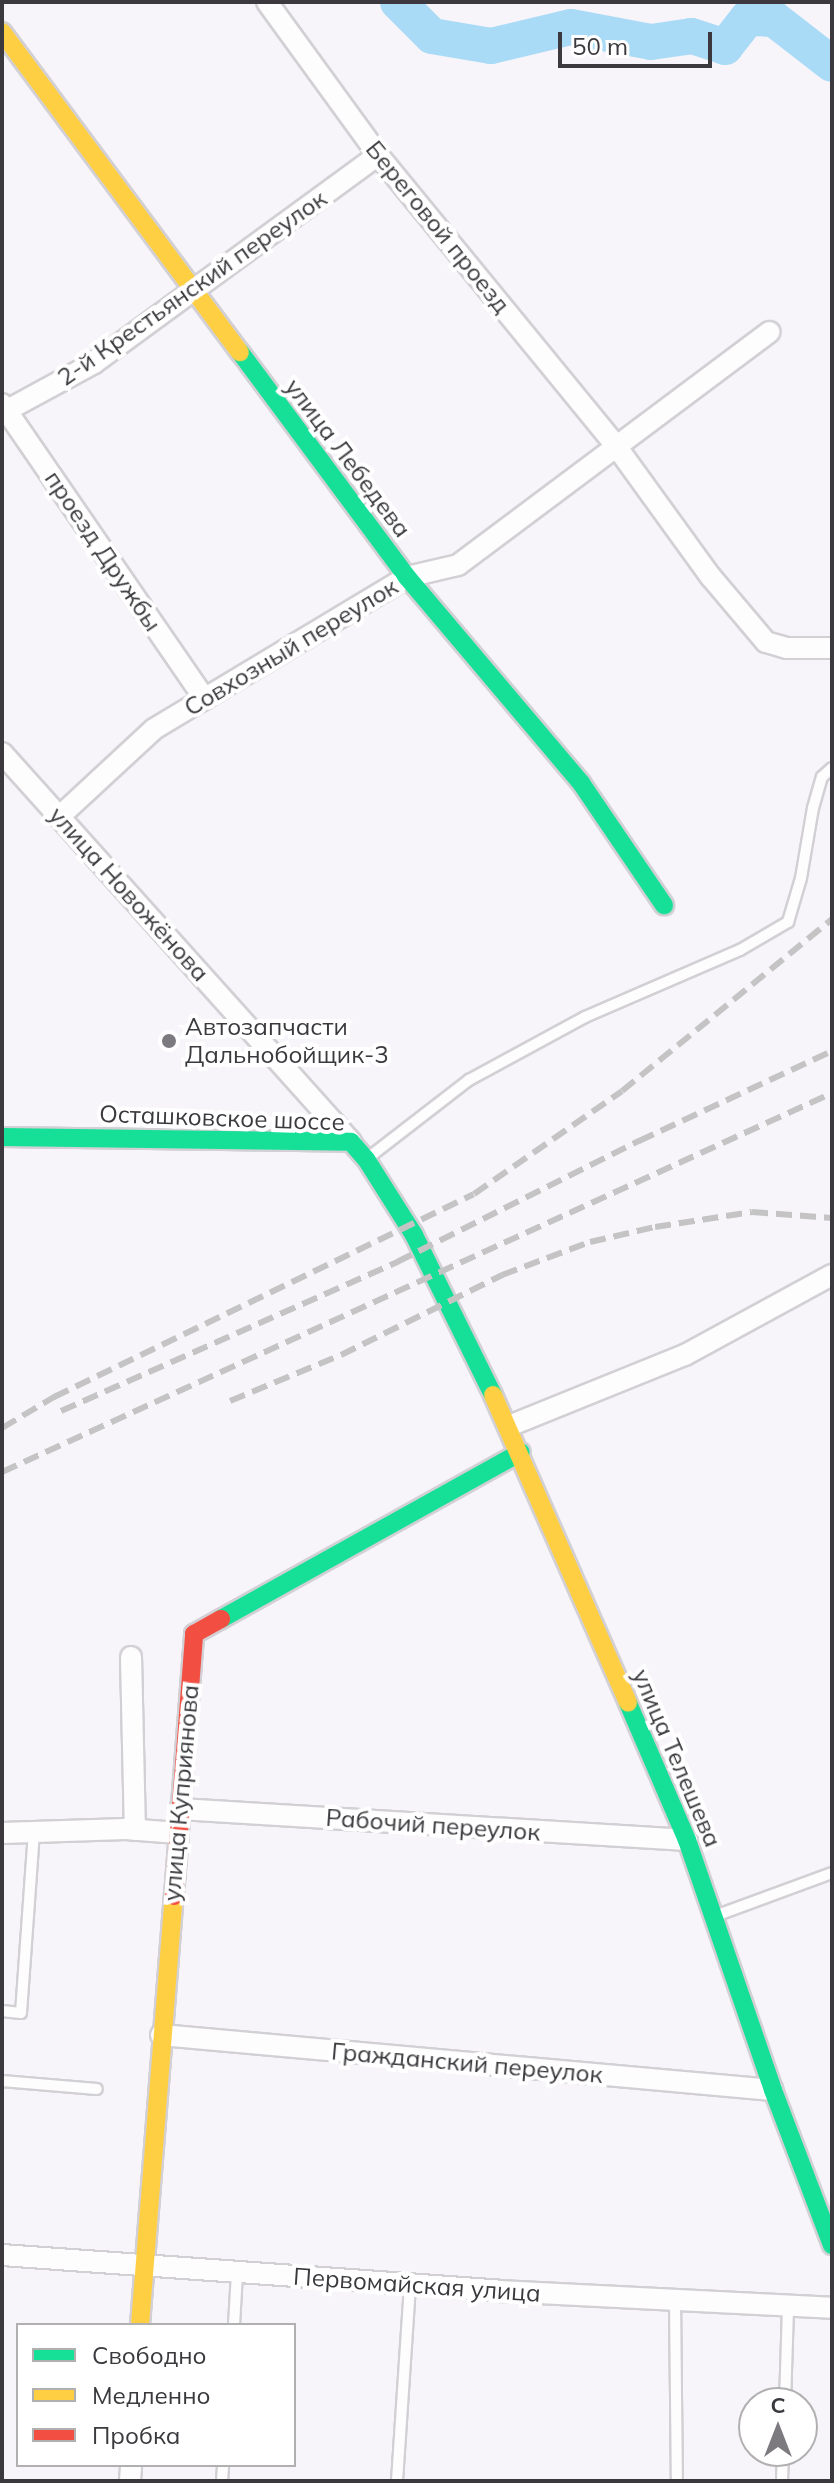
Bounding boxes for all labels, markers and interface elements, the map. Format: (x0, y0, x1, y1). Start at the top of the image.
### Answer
scale bar (562, 16, 716, 66)
text: 50 m (572, 31, 628, 61)
street label: Береговой проезд (360, 135, 516, 319)
street label: 2-й Крестьянский переулок (52, 184, 332, 392)
street label: улица Лебедева (279, 373, 417, 543)
street label: проезд Дружбы (39, 465, 167, 637)
street label: Совхозный переулок (179, 572, 403, 722)
street label: улица Новожёнова (43, 801, 215, 987)
place label: Автозапчасти Дальнобойщик-3 (185, 1013, 389, 1069)
marker: Автозапчасти Дальнобойщик-3 (160, 1032, 178, 1050)
street label: Осташковское шоссе (99, 1099, 345, 1137)
street label: улица Телешева (627, 1665, 727, 1851)
street label: улица Куприянова (157, 1684, 205, 1902)
street label: Рабочий переулок (325, 1803, 541, 1847)
street label: Гражданский переулок (330, 2037, 604, 2089)
street label: Первомайская улица (292, 2262, 542, 2308)
legend (16, 2323, 296, 2467)
text: Свободно (92, 2340, 207, 2370)
text: Медленно (92, 2380, 211, 2410)
north arrow (738, 2387, 818, 2467)
text: С (770, 2391, 786, 2419)
text: Пробка (92, 2420, 180, 2450)

